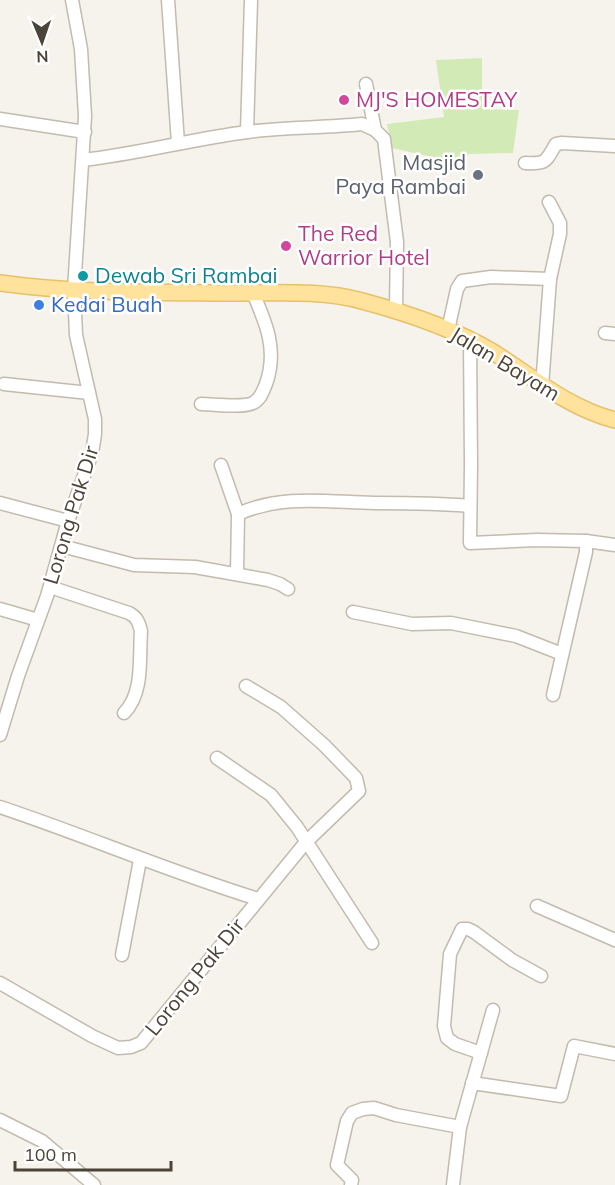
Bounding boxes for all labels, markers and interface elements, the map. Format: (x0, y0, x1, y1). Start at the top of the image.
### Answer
north arrow (12, 12, 72, 72)
text: N (36, 47, 49, 67)
place label: MJ'S HOMESTAY (356, 86, 518, 112)
marker: MJ'S HOMESTAY (337, 93, 351, 107)
place label: Masjid Paya Rambai (336, 149, 466, 199)
marker: Masjid Paya Rambai (471, 168, 485, 182)
place label: The Red Warrior Hotel (298, 220, 430, 270)
marker: The Red Warrior Hotel (279, 239, 293, 253)
place label: Dewab Sri Rambai (95, 262, 278, 288)
marker: Dewab Sri Rambai (76, 269, 90, 283)
place label: Kedai Buah (51, 291, 162, 317)
marker: Kedai Buah (32, 298, 46, 312)
street label: Jalan Bayam (446, 320, 565, 406)
street label: Lorong Pak Dir (37, 442, 104, 587)
street label: Lorong Pak Dir (139, 912, 250, 1040)
scale bar (15, 1134, 171, 1172)
text: 100 m (24, 1143, 77, 1166)

